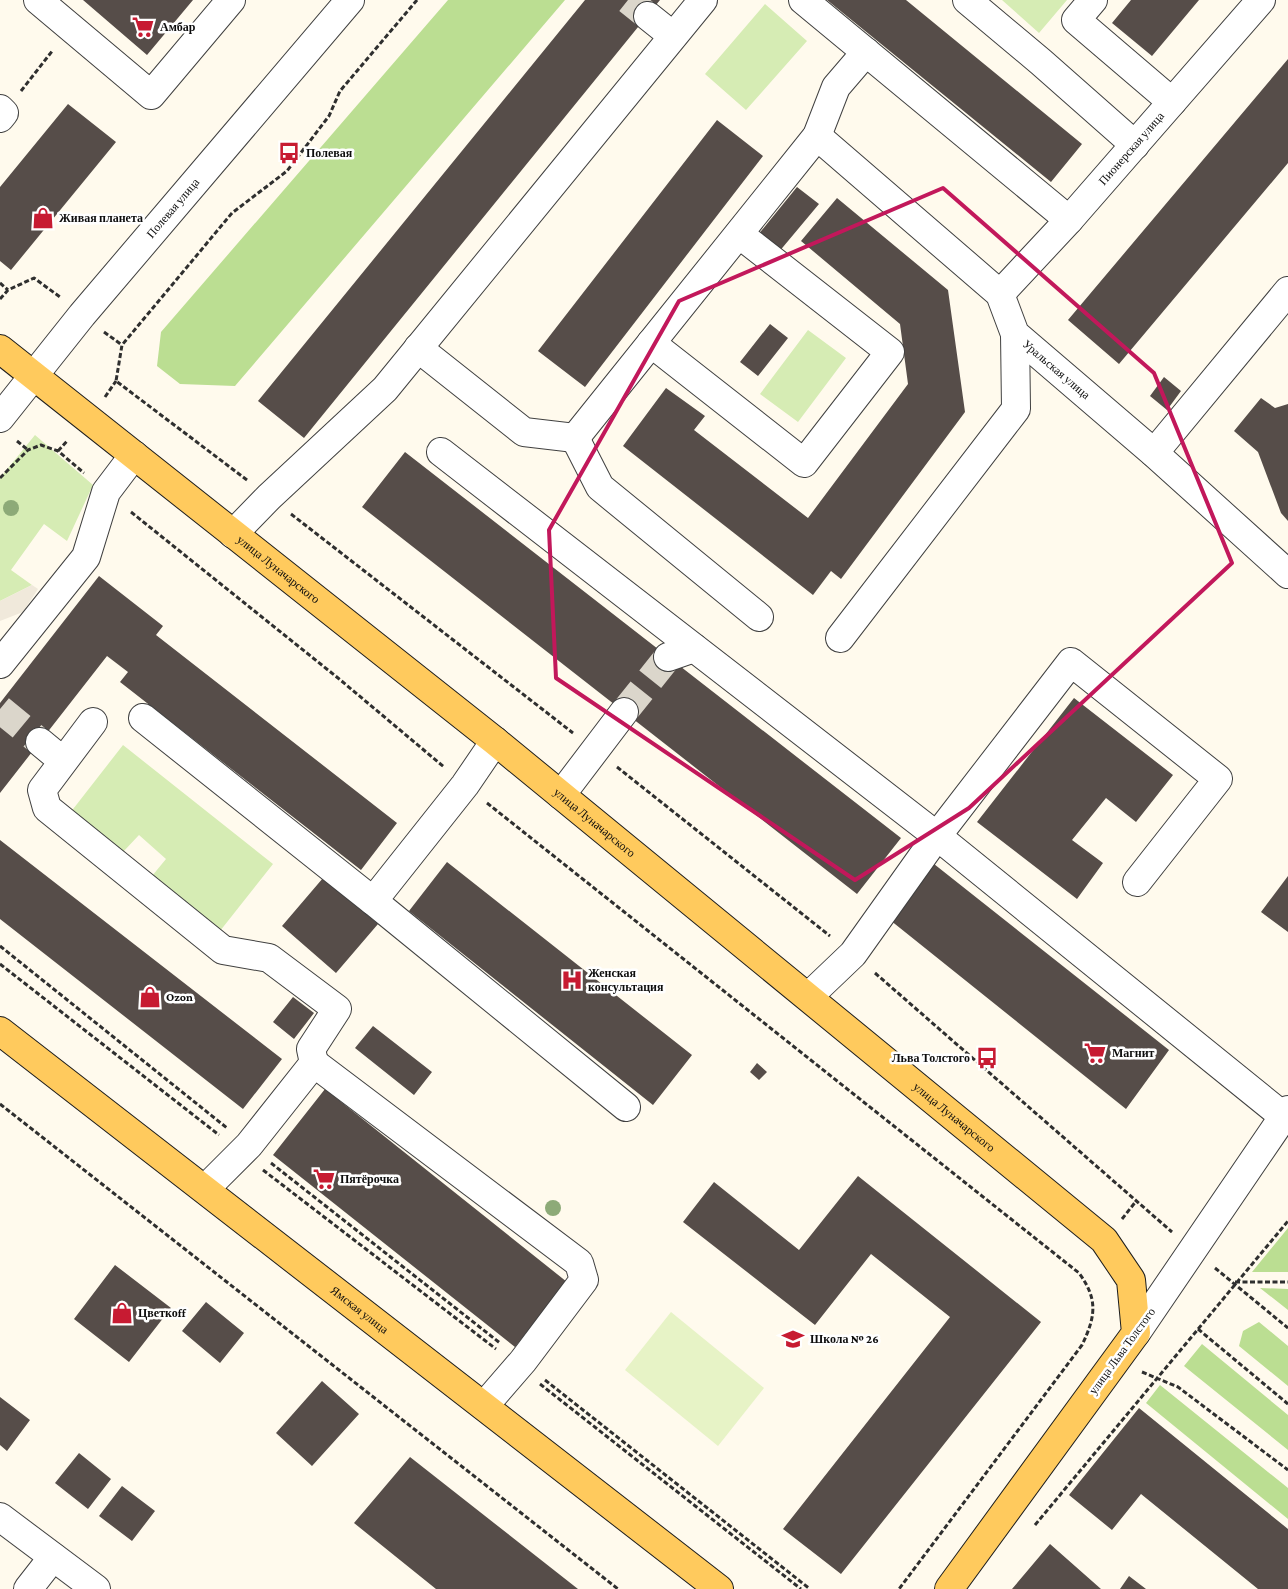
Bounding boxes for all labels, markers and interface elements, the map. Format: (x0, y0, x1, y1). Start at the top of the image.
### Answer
supermarket icon: Амбар (130, 14, 156, 40)
place label: Амбар (160, 20, 196, 34)
street label: Пионерская улица (1096, 109, 1168, 188)
bus stop icon: Полевая (276, 140, 302, 166)
place label: Полевая (306, 146, 353, 160)
street label: Полевая улица (144, 175, 203, 241)
shop icon: Живая планета (30, 205, 56, 231)
place label: Живая планета (59, 211, 143, 225)
street label: Уральская улица (1020, 337, 1093, 403)
street label: улица Луначарского (234, 532, 322, 606)
street label: улица Луначарского (551, 785, 638, 860)
place label: Женская консультация (588, 966, 664, 994)
hospital icon: Женская консультация (559, 967, 585, 993)
shop icon: Ozon (137, 984, 163, 1010)
place label: Ozon (166, 990, 193, 1004)
supermarket icon: Магнит (1082, 1040, 1108, 1066)
bus stop icon: Льва Толстого (974, 1045, 1000, 1071)
place label: Магнит (1112, 1046, 1155, 1060)
place label: Льва Толстого (892, 1051, 970, 1065)
street label: улица Луначарского (910, 1080, 998, 1155)
supermarket icon: Пятёрочка (311, 1166, 337, 1192)
place label: Пятёрочка (340, 1172, 399, 1186)
street label: Ямская улица (328, 1283, 392, 1337)
shop icon: Цветкоff (109, 1300, 135, 1326)
street label: улица Льва Толстого (1086, 1305, 1158, 1397)
place label: Цветкоff (138, 1306, 187, 1320)
school or university icon: Школа № 26 (780, 1326, 806, 1352)
place label: Школа № 26 (810, 1332, 879, 1346)

